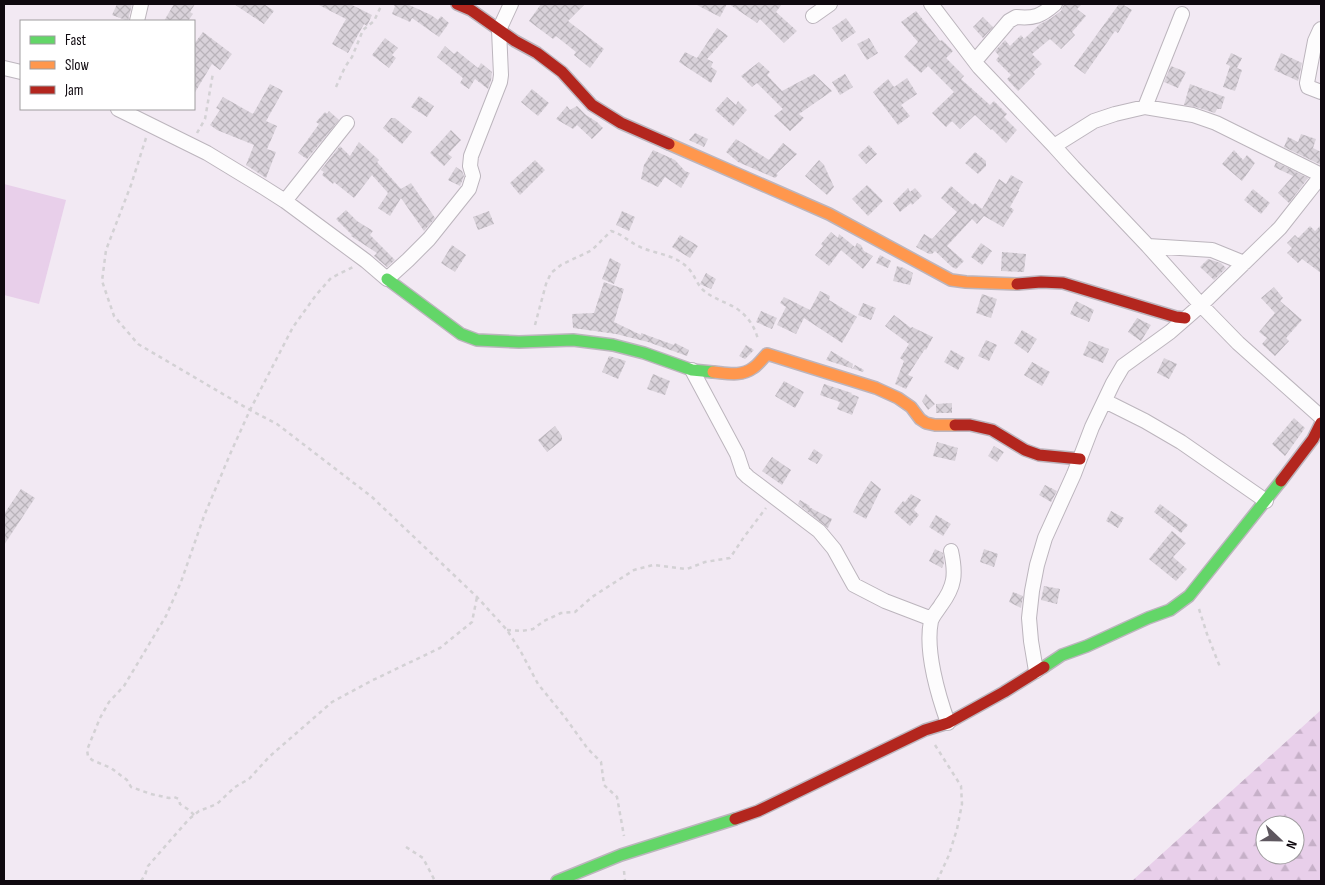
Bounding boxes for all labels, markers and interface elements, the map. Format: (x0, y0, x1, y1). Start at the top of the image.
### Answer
legend (20, 20, 195, 110)
text: Fast (65, 31, 87, 50)
text: Slow (65, 56, 89, 75)
text: Jam (64, 81, 83, 100)
north arrow (1255, 815, 1305, 865)
text: N (1282, 838, 1301, 851)

